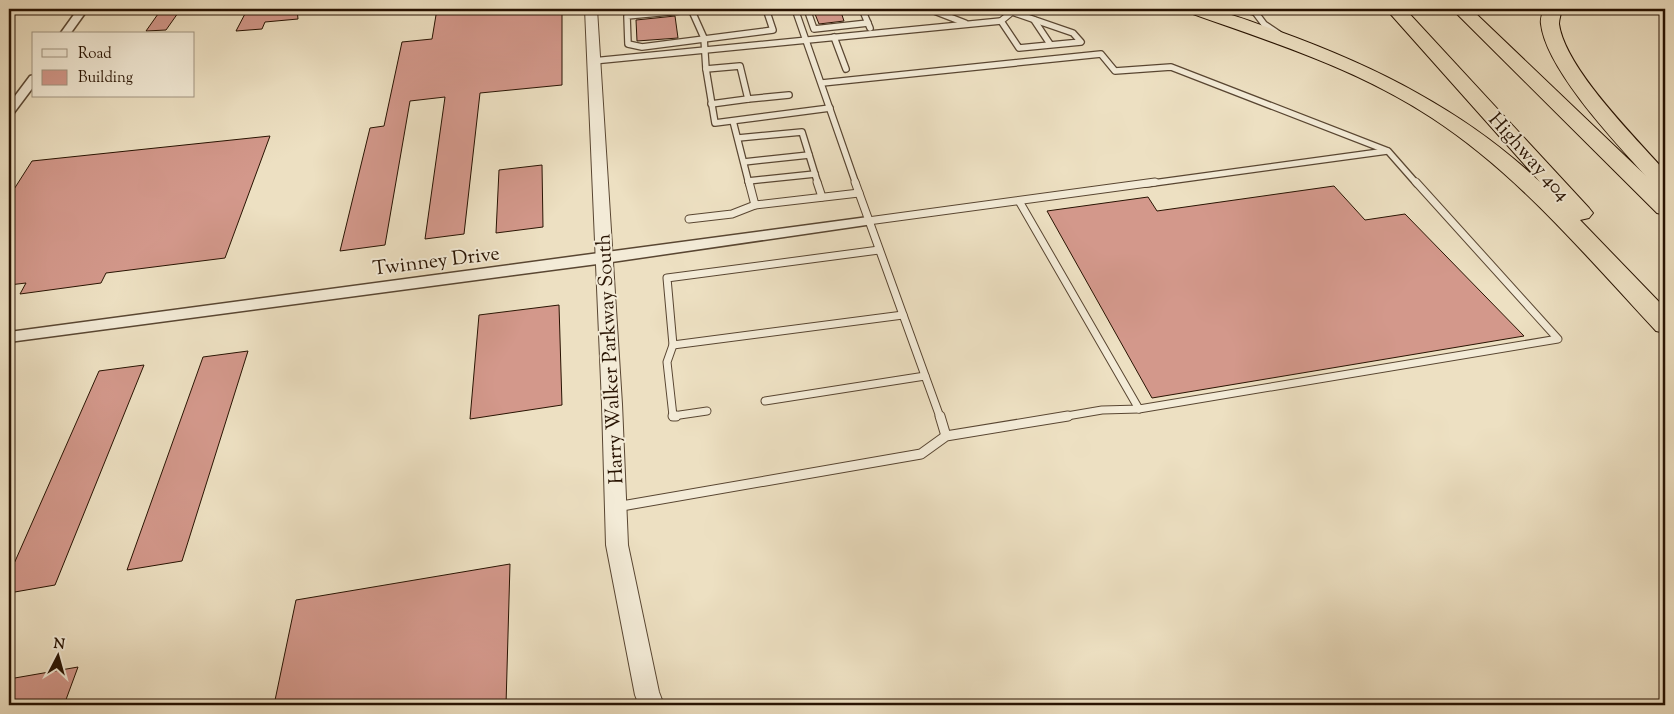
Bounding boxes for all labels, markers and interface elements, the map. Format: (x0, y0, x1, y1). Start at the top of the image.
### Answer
legend (32, 32, 195, 98)
text: Road (78, 44, 112, 65)
text: Building (78, 68, 133, 89)
street label: Highway 404 (1480, 107, 1576, 208)
street label: Harry Walker Parkway South (590, 233, 633, 485)
street label: Twinney Drive (371, 240, 501, 285)
north arrow (32, 632, 82, 682)
text: N (53, 635, 66, 656)

